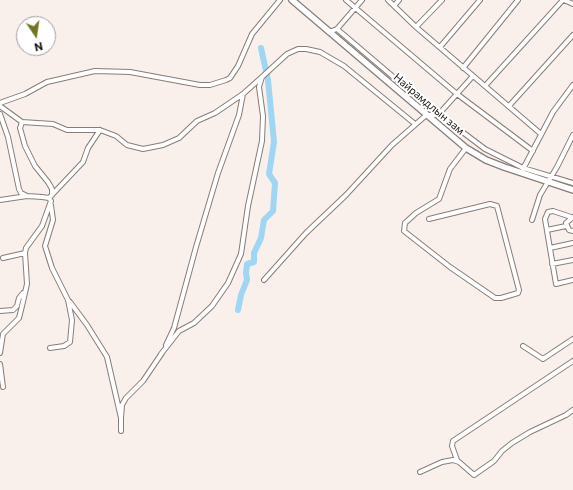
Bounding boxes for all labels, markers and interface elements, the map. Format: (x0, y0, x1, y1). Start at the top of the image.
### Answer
north arrow (16, 16, 56, 56)
text: N (33, 40, 44, 54)
street label: Найрамдлын зам (391, 71, 467, 137)

